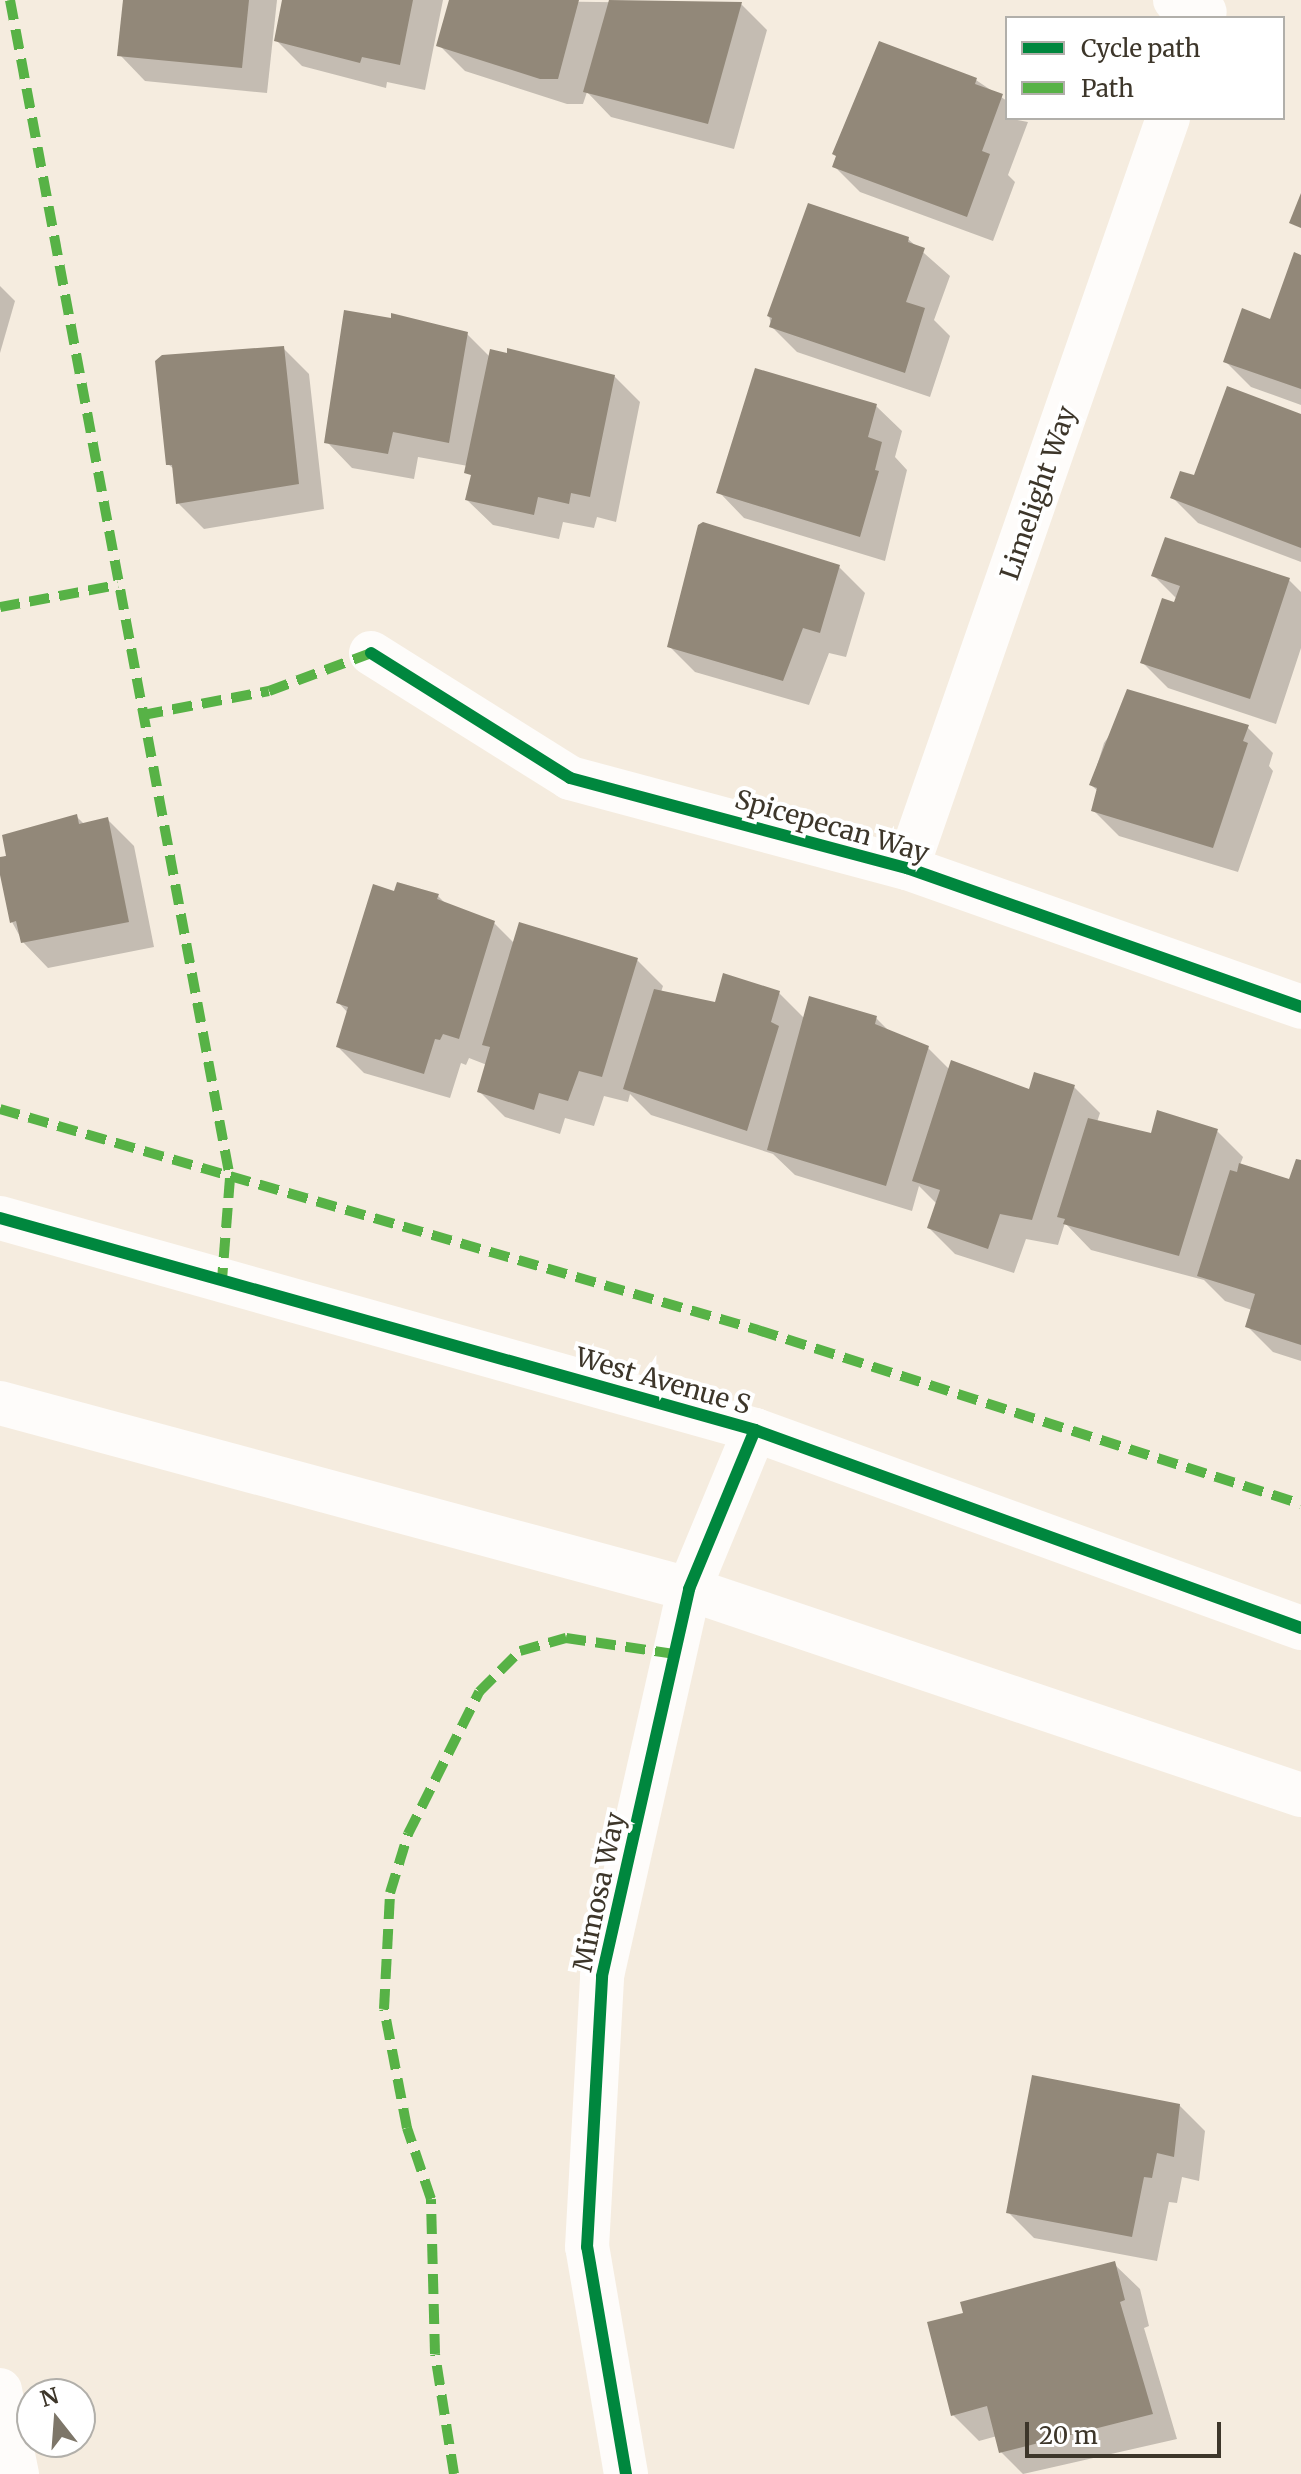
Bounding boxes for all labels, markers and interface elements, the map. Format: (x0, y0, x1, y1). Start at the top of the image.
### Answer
legend (1005, 16, 1285, 120)
text: Cycle path (1081, 33, 1200, 64)
text: Path (1081, 73, 1134, 104)
street label: Limelight Way (994, 402, 1082, 584)
street label: Spicepecan Way (731, 783, 933, 869)
street label: West Avenue S (572, 1341, 754, 1421)
street label: Mimosa Way (567, 1810, 631, 1974)
north arrow (16, 2378, 96, 2458)
text: N (37, 2381, 62, 2413)
scale bar (1029, 2406, 1225, 2456)
text: 20 m (1039, 2420, 1098, 2451)

